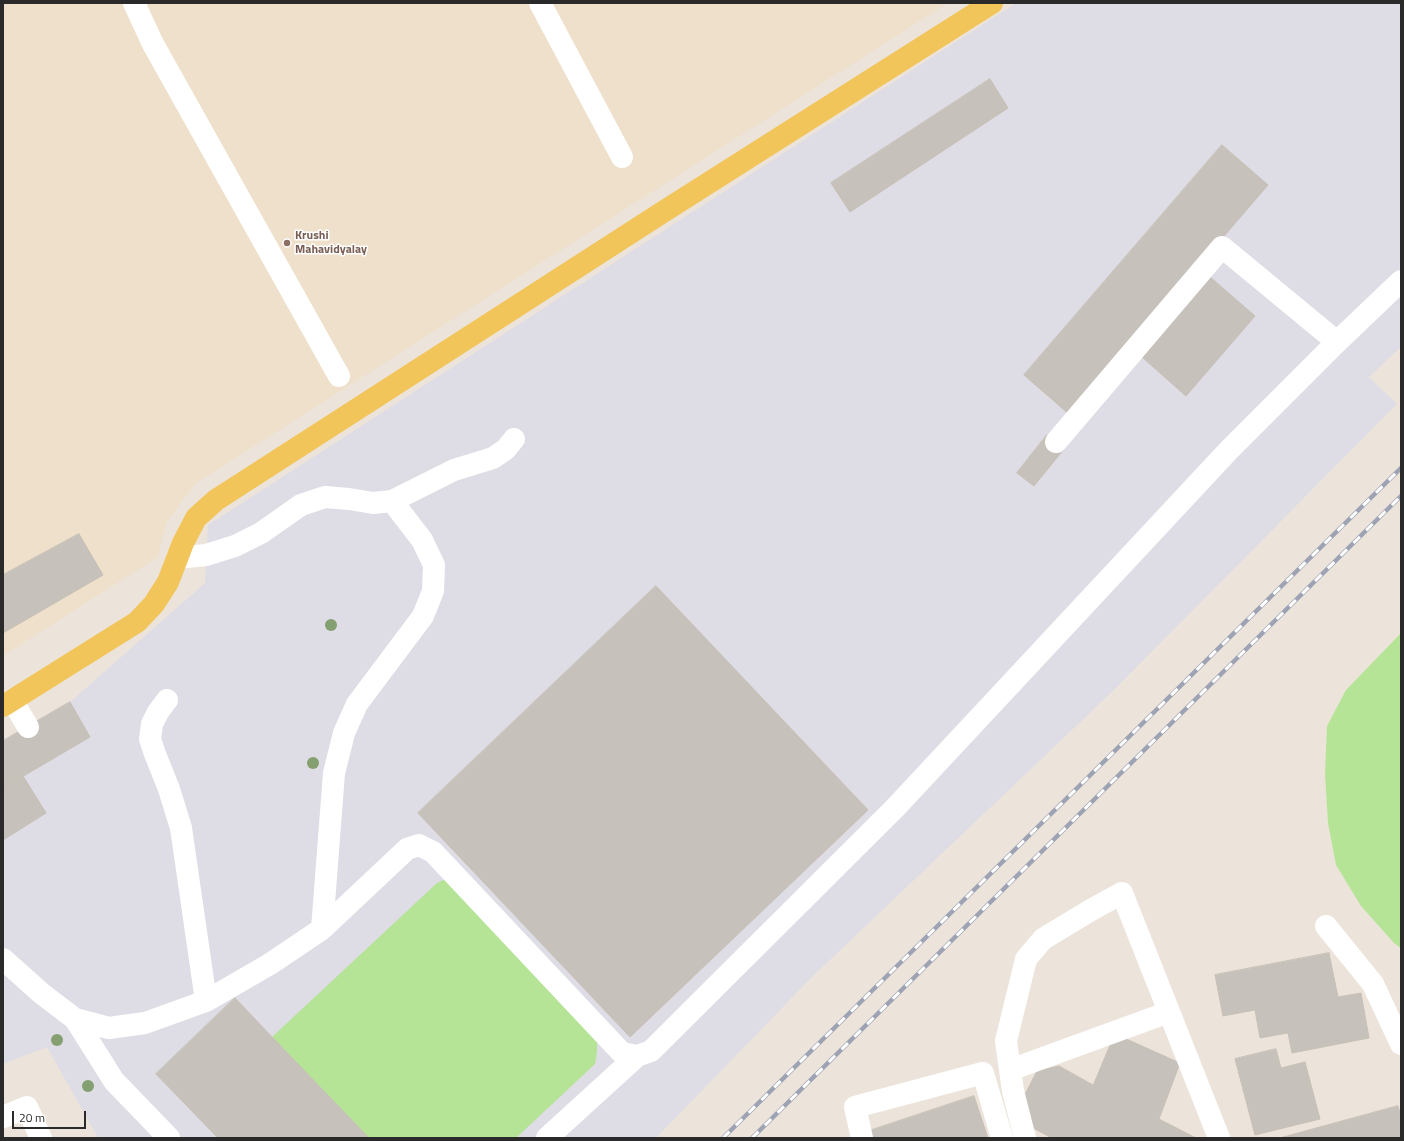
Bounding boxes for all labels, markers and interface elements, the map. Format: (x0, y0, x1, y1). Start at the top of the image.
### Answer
place label: Krushi Mahavidyalay (295, 229, 367, 257)
marker: Krushi Mahavidyalay (282, 238, 292, 248)
scale bar (14, 1103, 88, 1129)
text: 20 m (19, 1108, 45, 1127)

